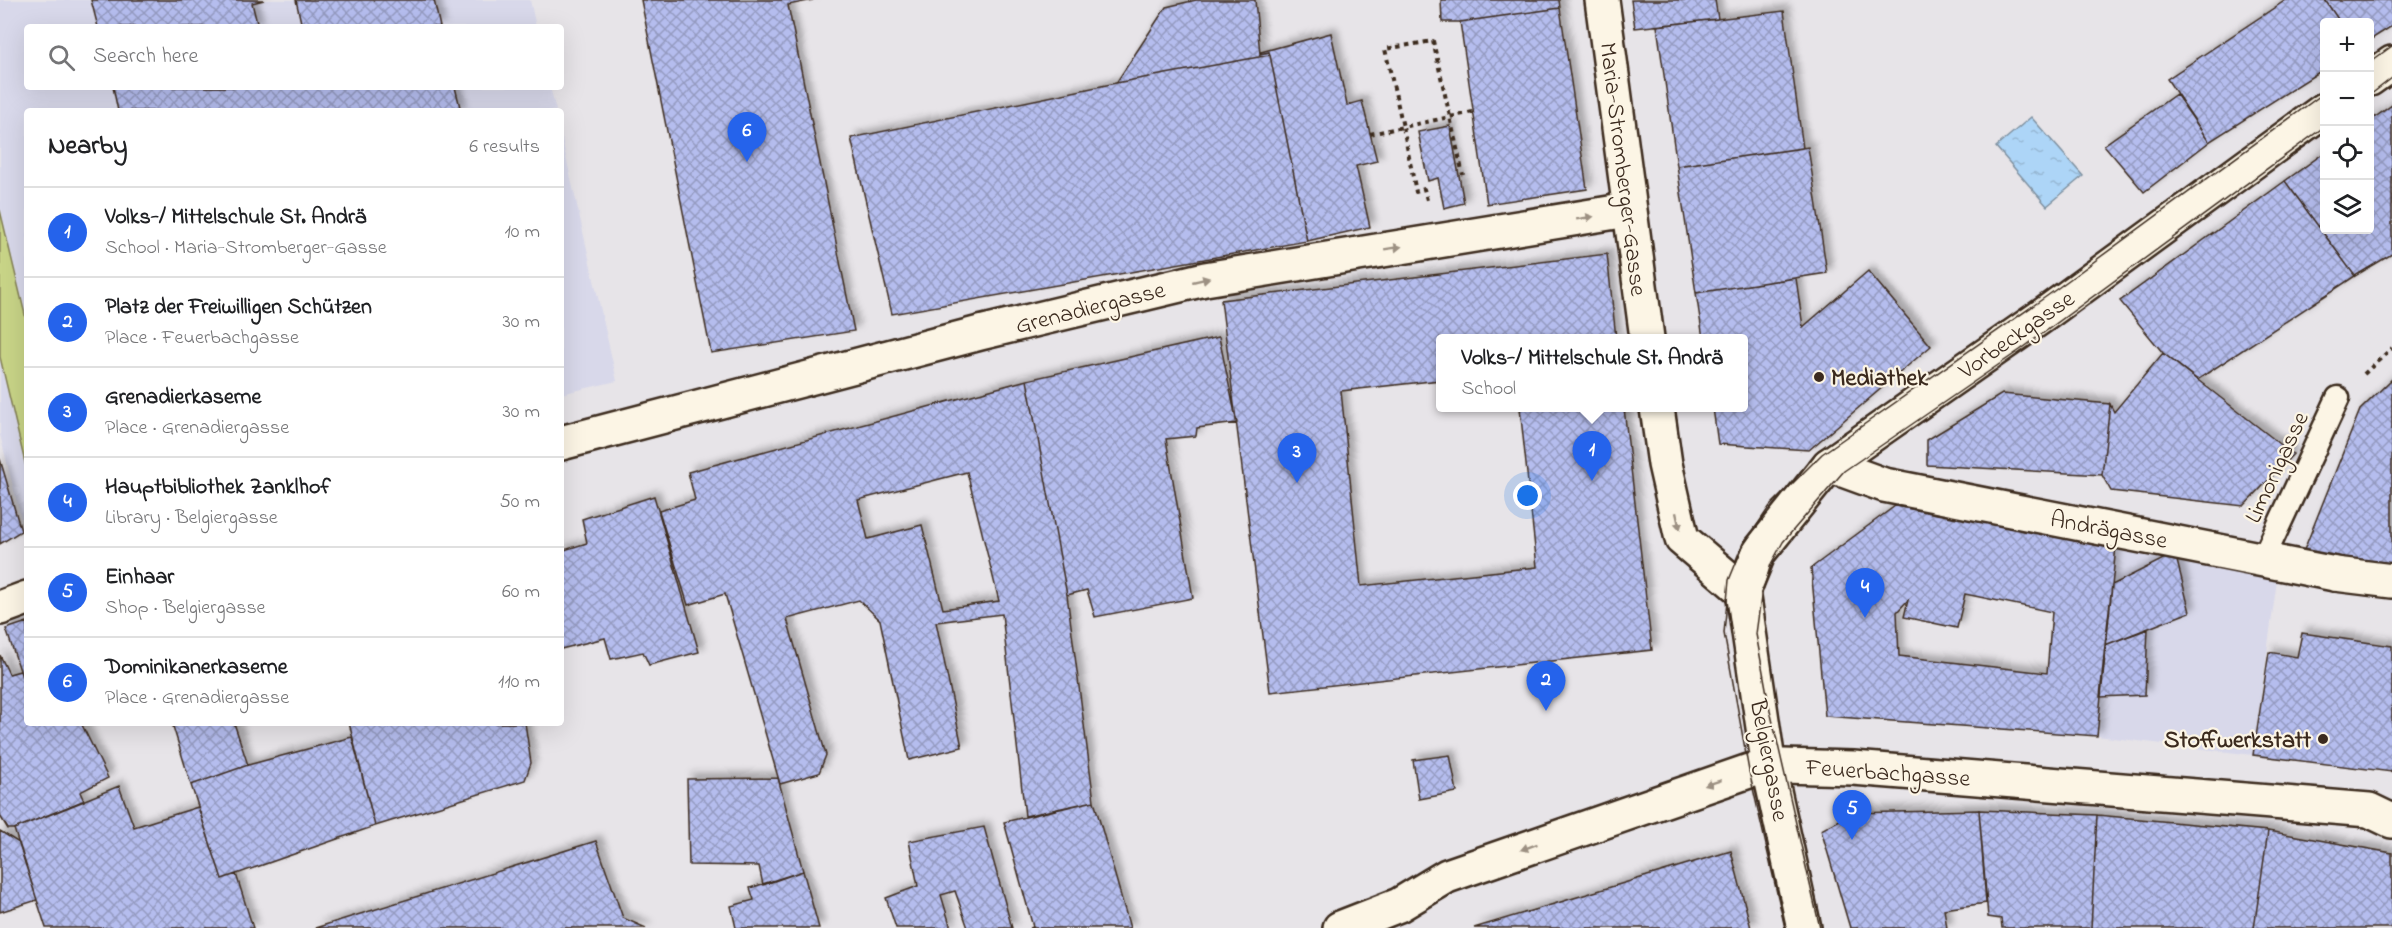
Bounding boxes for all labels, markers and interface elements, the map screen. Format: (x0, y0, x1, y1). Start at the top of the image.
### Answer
map controls (2320, 18, 2374, 234)
button: + (2320, 18, 2374, 72)
search box (24, 24, 564, 90)
street label: Maria-Stromberger-Gasse (1589, 40, 1654, 298)
icon: search (45, 41, 78, 74)
text: Search here (93, 41, 198, 73)
button: − (2320, 72, 2374, 126)
pin: 6 (728, 112, 766, 162)
button: locate (2320, 126, 2374, 180)
text: Nearby (48, 128, 127, 166)
text: 6 results (469, 133, 540, 162)
button: layers (2320, 180, 2374, 234)
text: Volks-/ Mittelschule St. Andrä (105, 202, 366, 234)
one-way arrow (1576, 213, 1595, 222)
text: 1 (64, 218, 71, 247)
text: 10 m (504, 218, 540, 247)
text: School · Maria-Stromberger-Gasse (105, 234, 387, 263)
one-way arrow (1383, 243, 1402, 252)
street label: Grenadiergasse (1012, 274, 1169, 345)
one-way arrow (1191, 275, 1210, 285)
street label: Vorbeckgasse (1951, 283, 2083, 390)
text: Platz der Freiwilligen Schützen (105, 292, 372, 324)
text: 2 (63, 308, 72, 337)
text: 30 m (503, 308, 540, 337)
text: Place · Feuerbachgasse (105, 324, 299, 353)
popup (1436, 334, 1748, 412)
text: Volks-/ Mittelschule St. Andrä (1461, 343, 1723, 375)
place label: Mediathek (1831, 362, 1928, 397)
marker: Mediathek (1812, 370, 1826, 384)
text: School (1461, 375, 1516, 404)
text: Grenadierkaserne (105, 382, 261, 414)
text: 3 (63, 398, 72, 427)
text: 30 m (503, 398, 540, 427)
street label: Limonigasse (2237, 406, 2319, 530)
text: Place · Grenadiergasse (105, 414, 289, 443)
pin: 1 (1572, 432, 1612, 481)
pin: 3 (1278, 434, 1316, 483)
text: Hauptbibliothek Zanklhof (105, 472, 331, 504)
your location (1513, 481, 1542, 510)
text: 4 (63, 488, 72, 517)
text: 50 m (499, 488, 540, 517)
street label: Andrägasse (2047, 503, 2170, 560)
text: Library · Belgiergasse (105, 504, 278, 533)
one-way arrow (1674, 512, 1683, 531)
text: Einhaar (105, 562, 174, 594)
pin: 4 (1846, 568, 1884, 618)
text: 5 (62, 578, 73, 607)
text: 60 m (502, 578, 540, 607)
text: Shop · Belgiergasse (105, 594, 266, 623)
text: Dominikanerkaserne (105, 652, 288, 684)
pin: 2 (1526, 662, 1566, 711)
text: 6 (63, 668, 72, 697)
text: 110 m (498, 668, 540, 697)
text: Place · Grenadiergasse (105, 684, 289, 713)
street label: Belgiergasse (1738, 696, 1797, 825)
place label: Stoffwerkstatt (2164, 724, 2312, 759)
marker: Stoffwerkstatt (2316, 732, 2330, 746)
street label: Feuerbachgasse (1803, 751, 1971, 798)
one-way arrow (1704, 779, 1722, 788)
pin: 5 (1832, 790, 1872, 840)
one-way arrow (1519, 842, 1537, 852)

